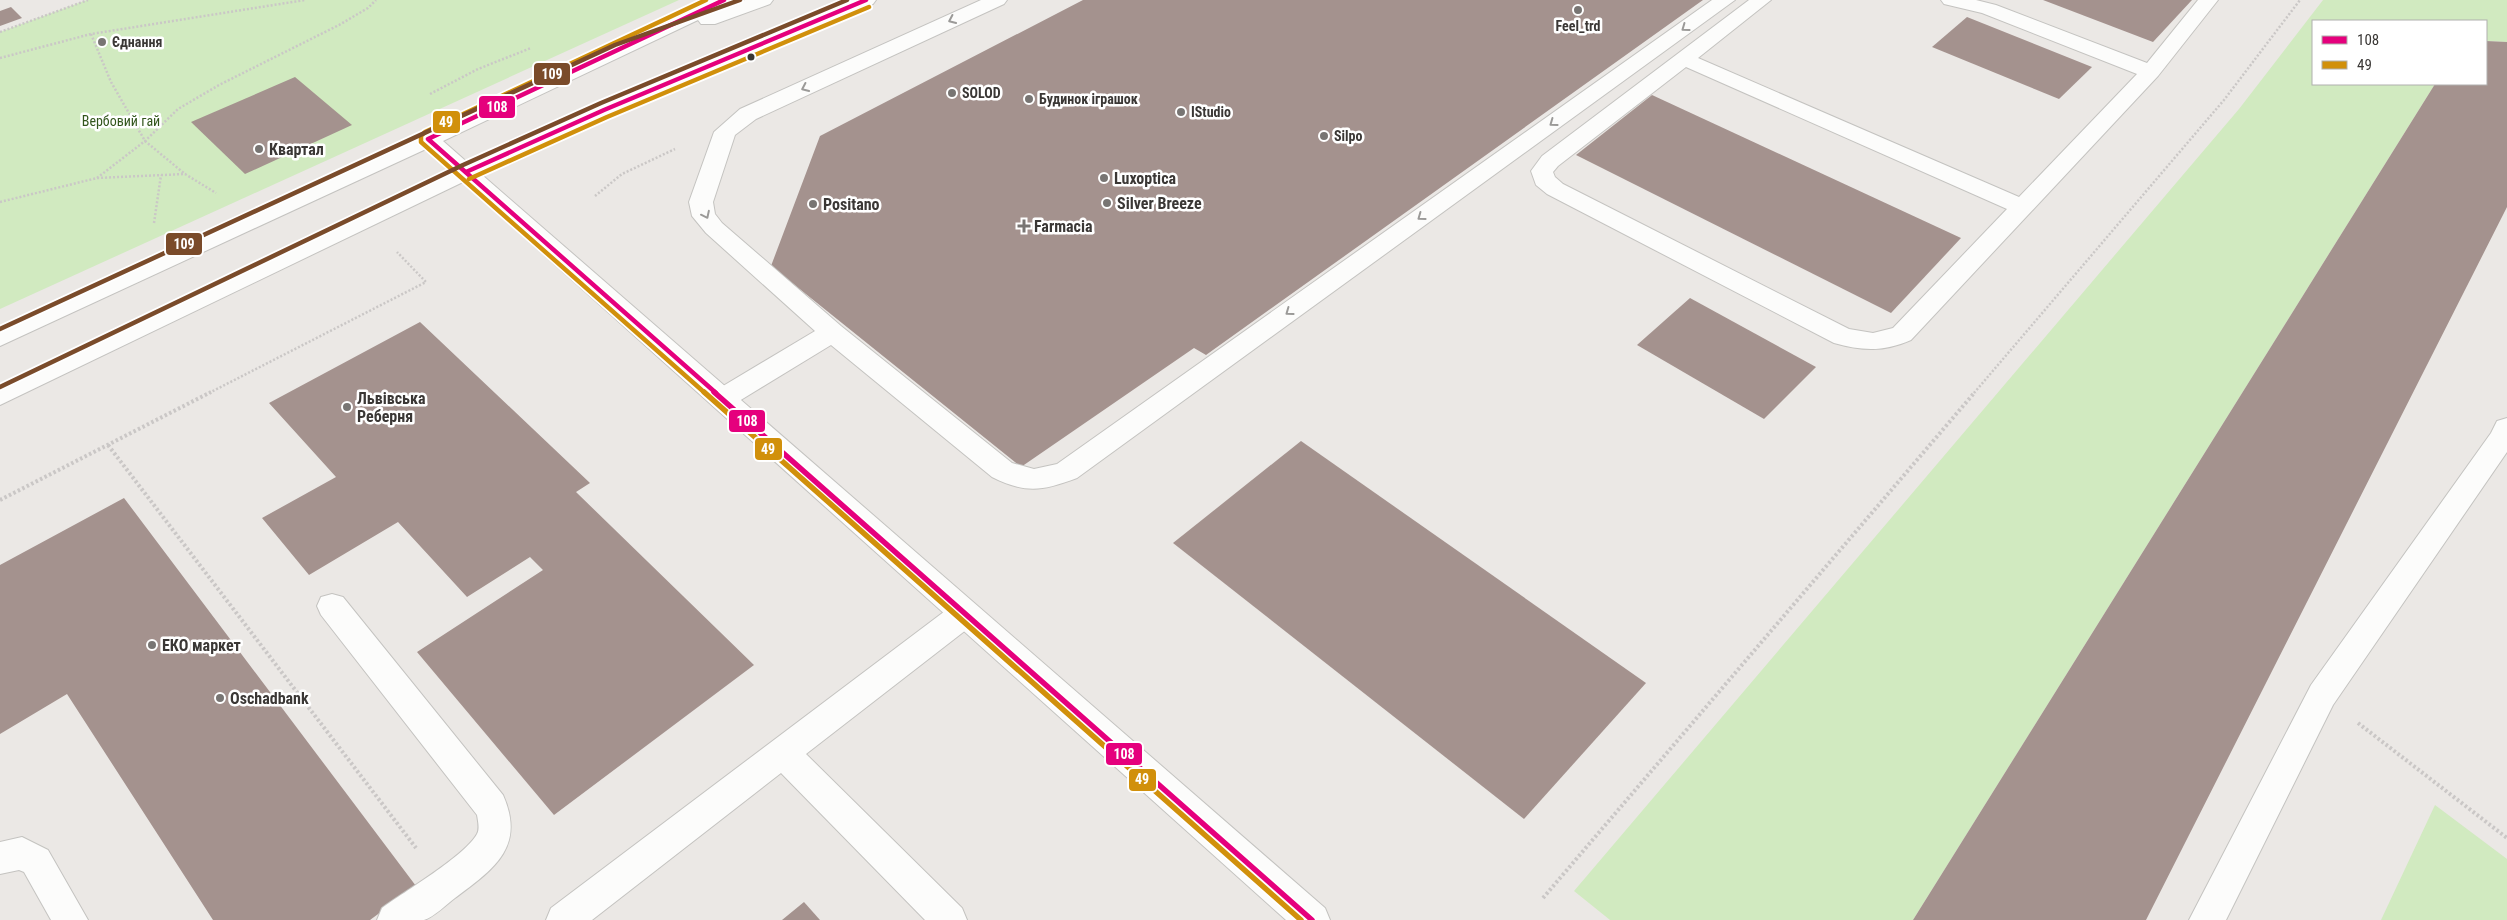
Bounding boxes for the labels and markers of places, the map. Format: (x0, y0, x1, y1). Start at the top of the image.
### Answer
marker: Feel_trd (1572, 4, 1584, 16)
place label: Feel_trd (1556, 18, 1600, 34)
place label: Єднання (112, 34, 162, 50)
marker: Єднання (96, 36, 108, 48)
unlabelled marker (746, 52, 756, 62)
place label: SOLOD (962, 85, 1001, 101)
marker: SOLOD (946, 87, 958, 99)
place label: Будинок іграшок (1039, 91, 1138, 107)
marker: Будинок іграшок (1023, 93, 1035, 105)
place label: IStudio (1191, 104, 1231, 120)
marker: IStudio (1175, 106, 1187, 118)
place label: Silpo (1334, 128, 1363, 144)
marker: Silpo (1318, 130, 1330, 142)
place label: Квартал (269, 140, 324, 159)
marker: Квартал (253, 143, 265, 155)
place label: Luxoptica (1114, 169, 1177, 188)
marker: Luxoptica (1098, 172, 1110, 184)
place label: Silver Breeze (1117, 194, 1202, 213)
place label: Positano (823, 195, 880, 214)
marker: Silver Breeze (1101, 197, 1113, 209)
marker: Positano (807, 198, 819, 210)
place label: Farmacia (1034, 217, 1093, 236)
marker: Farmacia (1018, 220, 1030, 232)
place label: Львівська Реберня (357, 389, 426, 426)
marker: Львівська Реберня (341, 401, 353, 413)
place label: ЕКО маркет (162, 636, 241, 655)
marker: ЕКО маркет (146, 639, 158, 651)
place label: Oschadbank (230, 689, 309, 708)
marker: Oschadbank (214, 692, 226, 704)

